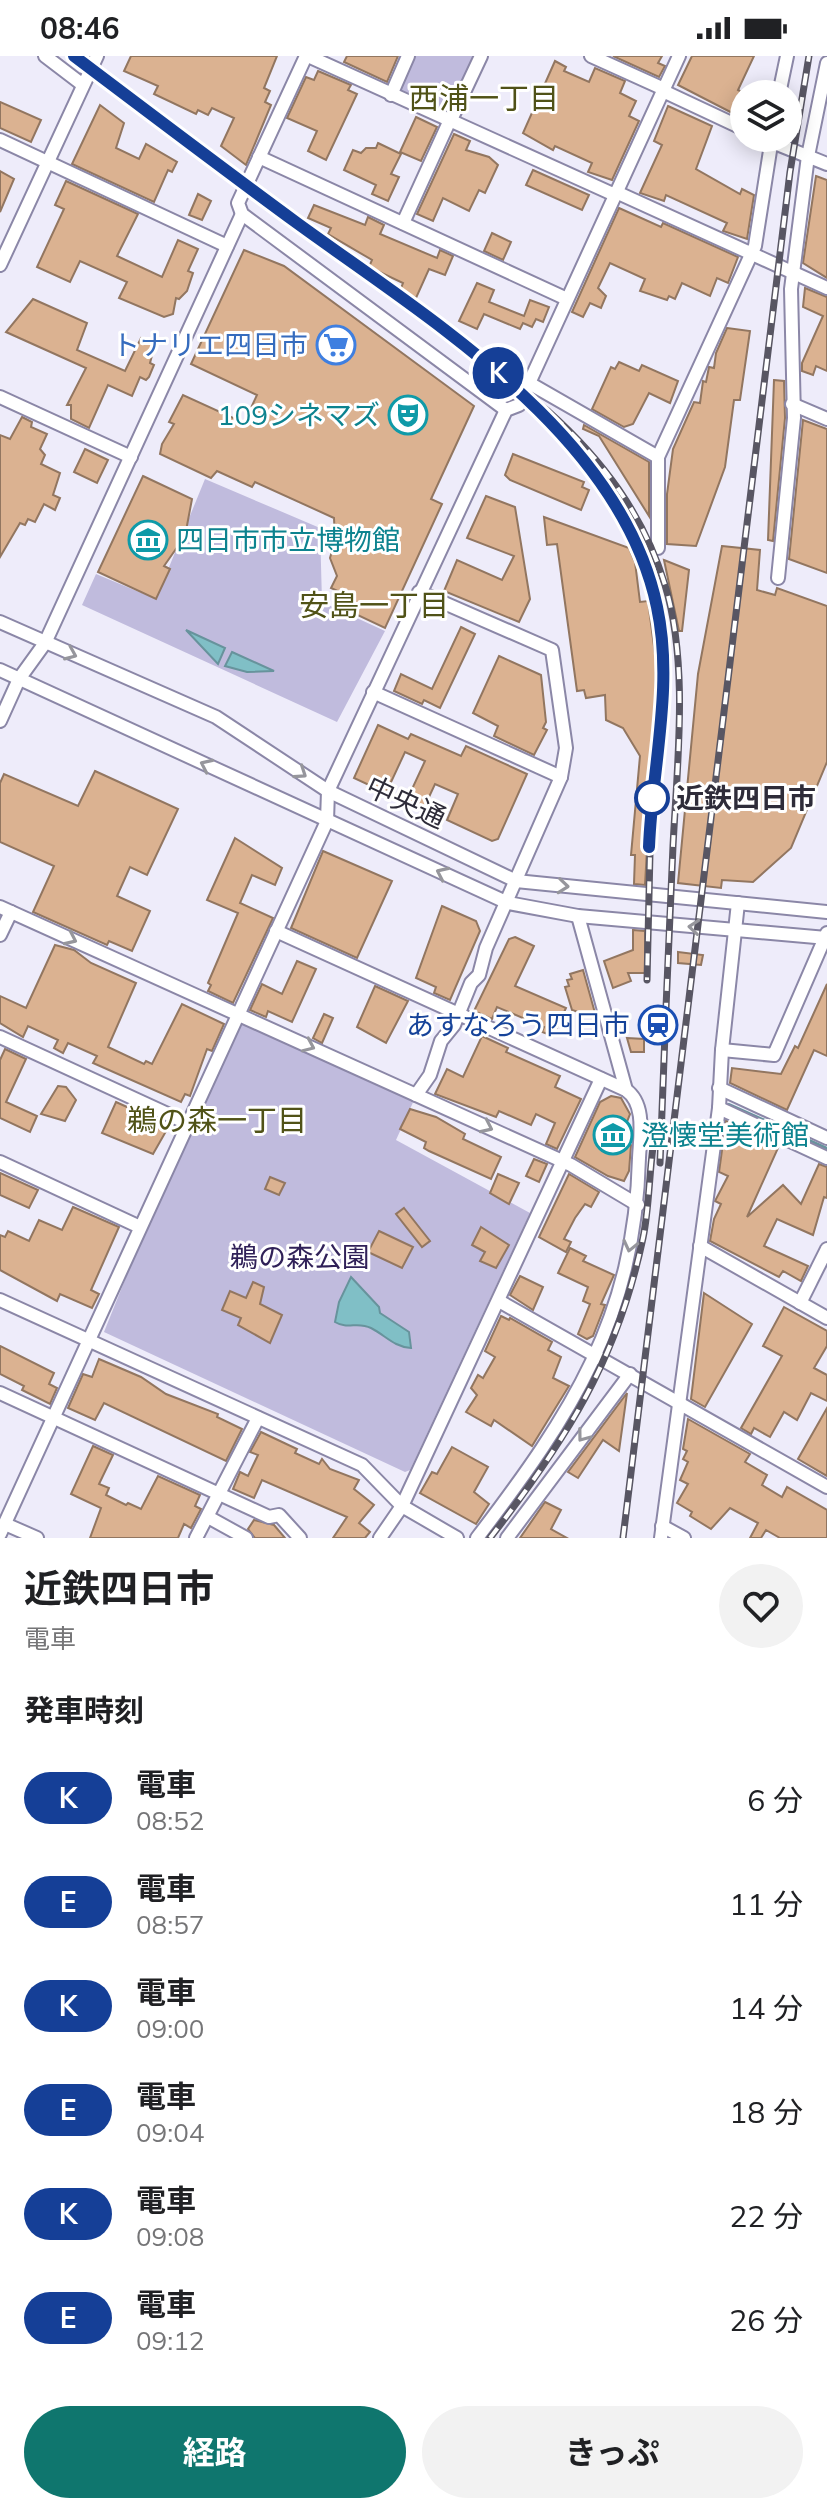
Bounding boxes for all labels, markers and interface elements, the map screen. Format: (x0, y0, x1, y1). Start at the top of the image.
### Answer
text: 08:46 (40, 9, 119, 47)
district label: 西浦一丁目 (409, 79, 559, 117)
map controls (730, 80, 802, 152)
button: layers (730, 80, 802, 152)
supermarket icon: トナリエ四日市 (315, 324, 357, 366)
place label: トナリエ四日市 (112, 327, 308, 362)
line badge: K (472, 347, 524, 399)
text: K (489, 355, 507, 390)
theatre icon: 109シネマズ (387, 394, 429, 436)
place label: 109シネマズ (218, 397, 380, 432)
museum icon: 四日市市立博物館 (127, 519, 169, 561)
place label: 四日市市立博物館 (176, 522, 400, 557)
district label: 安島一丁目 (299, 586, 449, 624)
one-way arrow (63, 645, 77, 661)
one-way arrow (199, 759, 214, 775)
one-way arrow (292, 764, 306, 779)
street label: 中央通 (361, 768, 452, 835)
place label: 近鉄四日市 (676, 780, 816, 815)
marker: 近鉄四日市 (635, 781, 669, 815)
one-way arrow (436, 867, 450, 883)
one-way arrow (557, 877, 570, 894)
one-way arrow (687, 919, 700, 936)
one-way arrow (62, 930, 77, 946)
station icon: あすなろう四日市 (637, 1004, 679, 1046)
place label: あすなろう四日市 (406, 1007, 630, 1042)
one-way arrow (301, 1036, 315, 1052)
district label: 鵜の森一丁目 (127, 1101, 307, 1139)
museum icon: 澄懐堂美術館 (592, 1114, 634, 1156)
one-way arrow (478, 1117, 493, 1133)
place label: 澄懐堂美術館 (641, 1117, 809, 1152)
one-way arrow (623, 1238, 640, 1252)
park label: 鵜の森公園 (230, 1239, 370, 1274)
one-way arrow (578, 1427, 593, 1442)
text: 近鉄四日市 (24, 1564, 214, 1612)
button: heart (719, 1564, 803, 1648)
text: 電車 (24, 1622, 76, 1655)
text: 発車時刻 (24, 1691, 144, 1729)
text: 電車 (136, 1765, 196, 1803)
text: K (59, 1780, 77, 1815)
text: 6 分 (747, 1781, 803, 1819)
text: 08:52 (136, 1804, 204, 1837)
text: 電車 (136, 1869, 196, 1907)
text: E (60, 1884, 76, 1919)
text: 11 分 (729, 1885, 803, 1923)
text: 08:57 (136, 1908, 204, 1941)
text: 電車 (136, 1973, 196, 2011)
text: K (59, 1988, 77, 2023)
text: 14 分 (729, 1989, 803, 2027)
text: 09:00 (136, 2012, 204, 2045)
text: 電車 (136, 2077, 196, 2115)
text: E (60, 2092, 76, 2127)
text: 18 分 (729, 2093, 803, 2131)
text: 09:04 (136, 2116, 204, 2149)
text: 電車 (136, 2181, 196, 2219)
text: K (59, 2196, 77, 2231)
text: 22 分 (729, 2197, 803, 2235)
text: 09:08 (136, 2220, 204, 2253)
text: 電車 (136, 2285, 196, 2323)
text: E (60, 2300, 76, 2335)
text: 26 分 (729, 2301, 803, 2339)
text: 09:12 (136, 2324, 204, 2357)
button: 経路 (24, 2406, 406, 2498)
button: きっぷ (422, 2406, 803, 2498)

